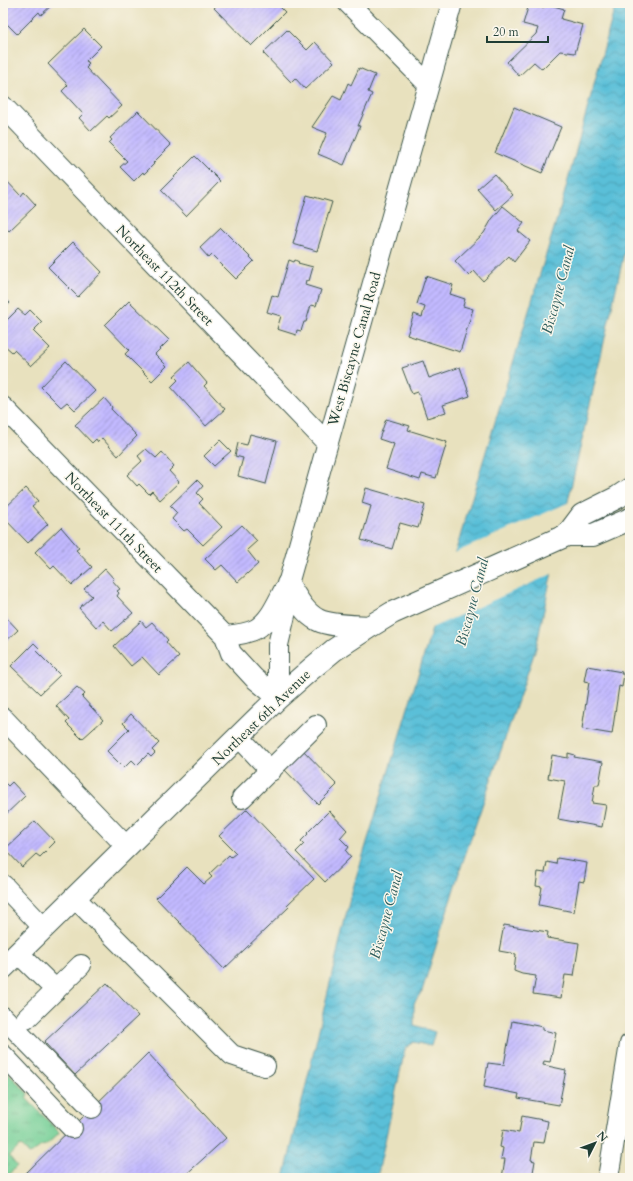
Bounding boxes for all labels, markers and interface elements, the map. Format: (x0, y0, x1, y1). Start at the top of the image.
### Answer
scale bar (487, 18, 548, 44)
text: 20 m (493, 24, 520, 40)
street label: Northeast 112th Street (112, 221, 218, 330)
water label: Biscayne Canal (537, 243, 580, 336)
street label: West Biscayne Canal Road (323, 269, 386, 429)
street label: Northeast 111th Street (61, 468, 167, 577)
water label: Biscayne Canal (451, 555, 494, 648)
street label: Northeast 6th Avenue (208, 665, 315, 769)
water label: Biscayne Canal (365, 868, 408, 961)
north arrow (575, 1123, 615, 1163)
text: N (593, 1128, 611, 1146)

